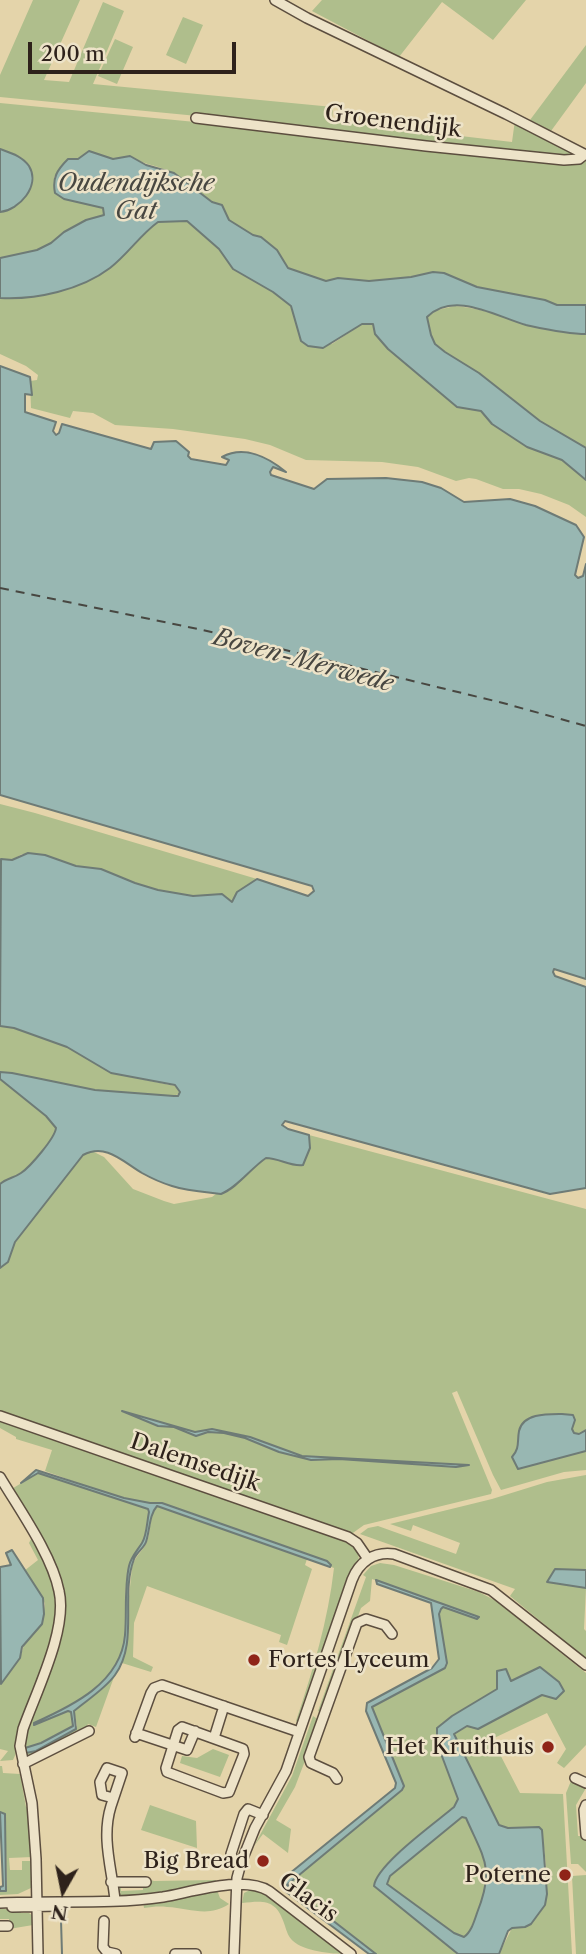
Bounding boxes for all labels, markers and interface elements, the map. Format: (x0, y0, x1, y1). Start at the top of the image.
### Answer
scale bar (32, 28, 240, 72)
text: 200 m (41, 41, 105, 66)
street label: Groenendijk (323, 100, 463, 144)
water label: Oudendijksche Gat (57, 170, 215, 226)
water label: Boven-Merwede (210, 623, 396, 699)
street label: Dalemsedijk (126, 1428, 264, 1498)
place label: Fortes Lyceum (268, 1646, 430, 1674)
marker: Fortes Lyceum (246, 1652, 262, 1668)
place label: Het Kruithuis (385, 1733, 534, 1761)
marker: Het Kruithuis (540, 1739, 556, 1755)
place label: Big Bread (143, 1847, 249, 1875)
marker: Big Bread (255, 1853, 271, 1869)
north arrow (28, 1856, 98, 1926)
place label: Poterne (464, 1861, 551, 1889)
street label: Glacis (273, 1867, 343, 1929)
marker: Poterne (557, 1867, 573, 1883)
text: N (50, 1900, 70, 1925)

